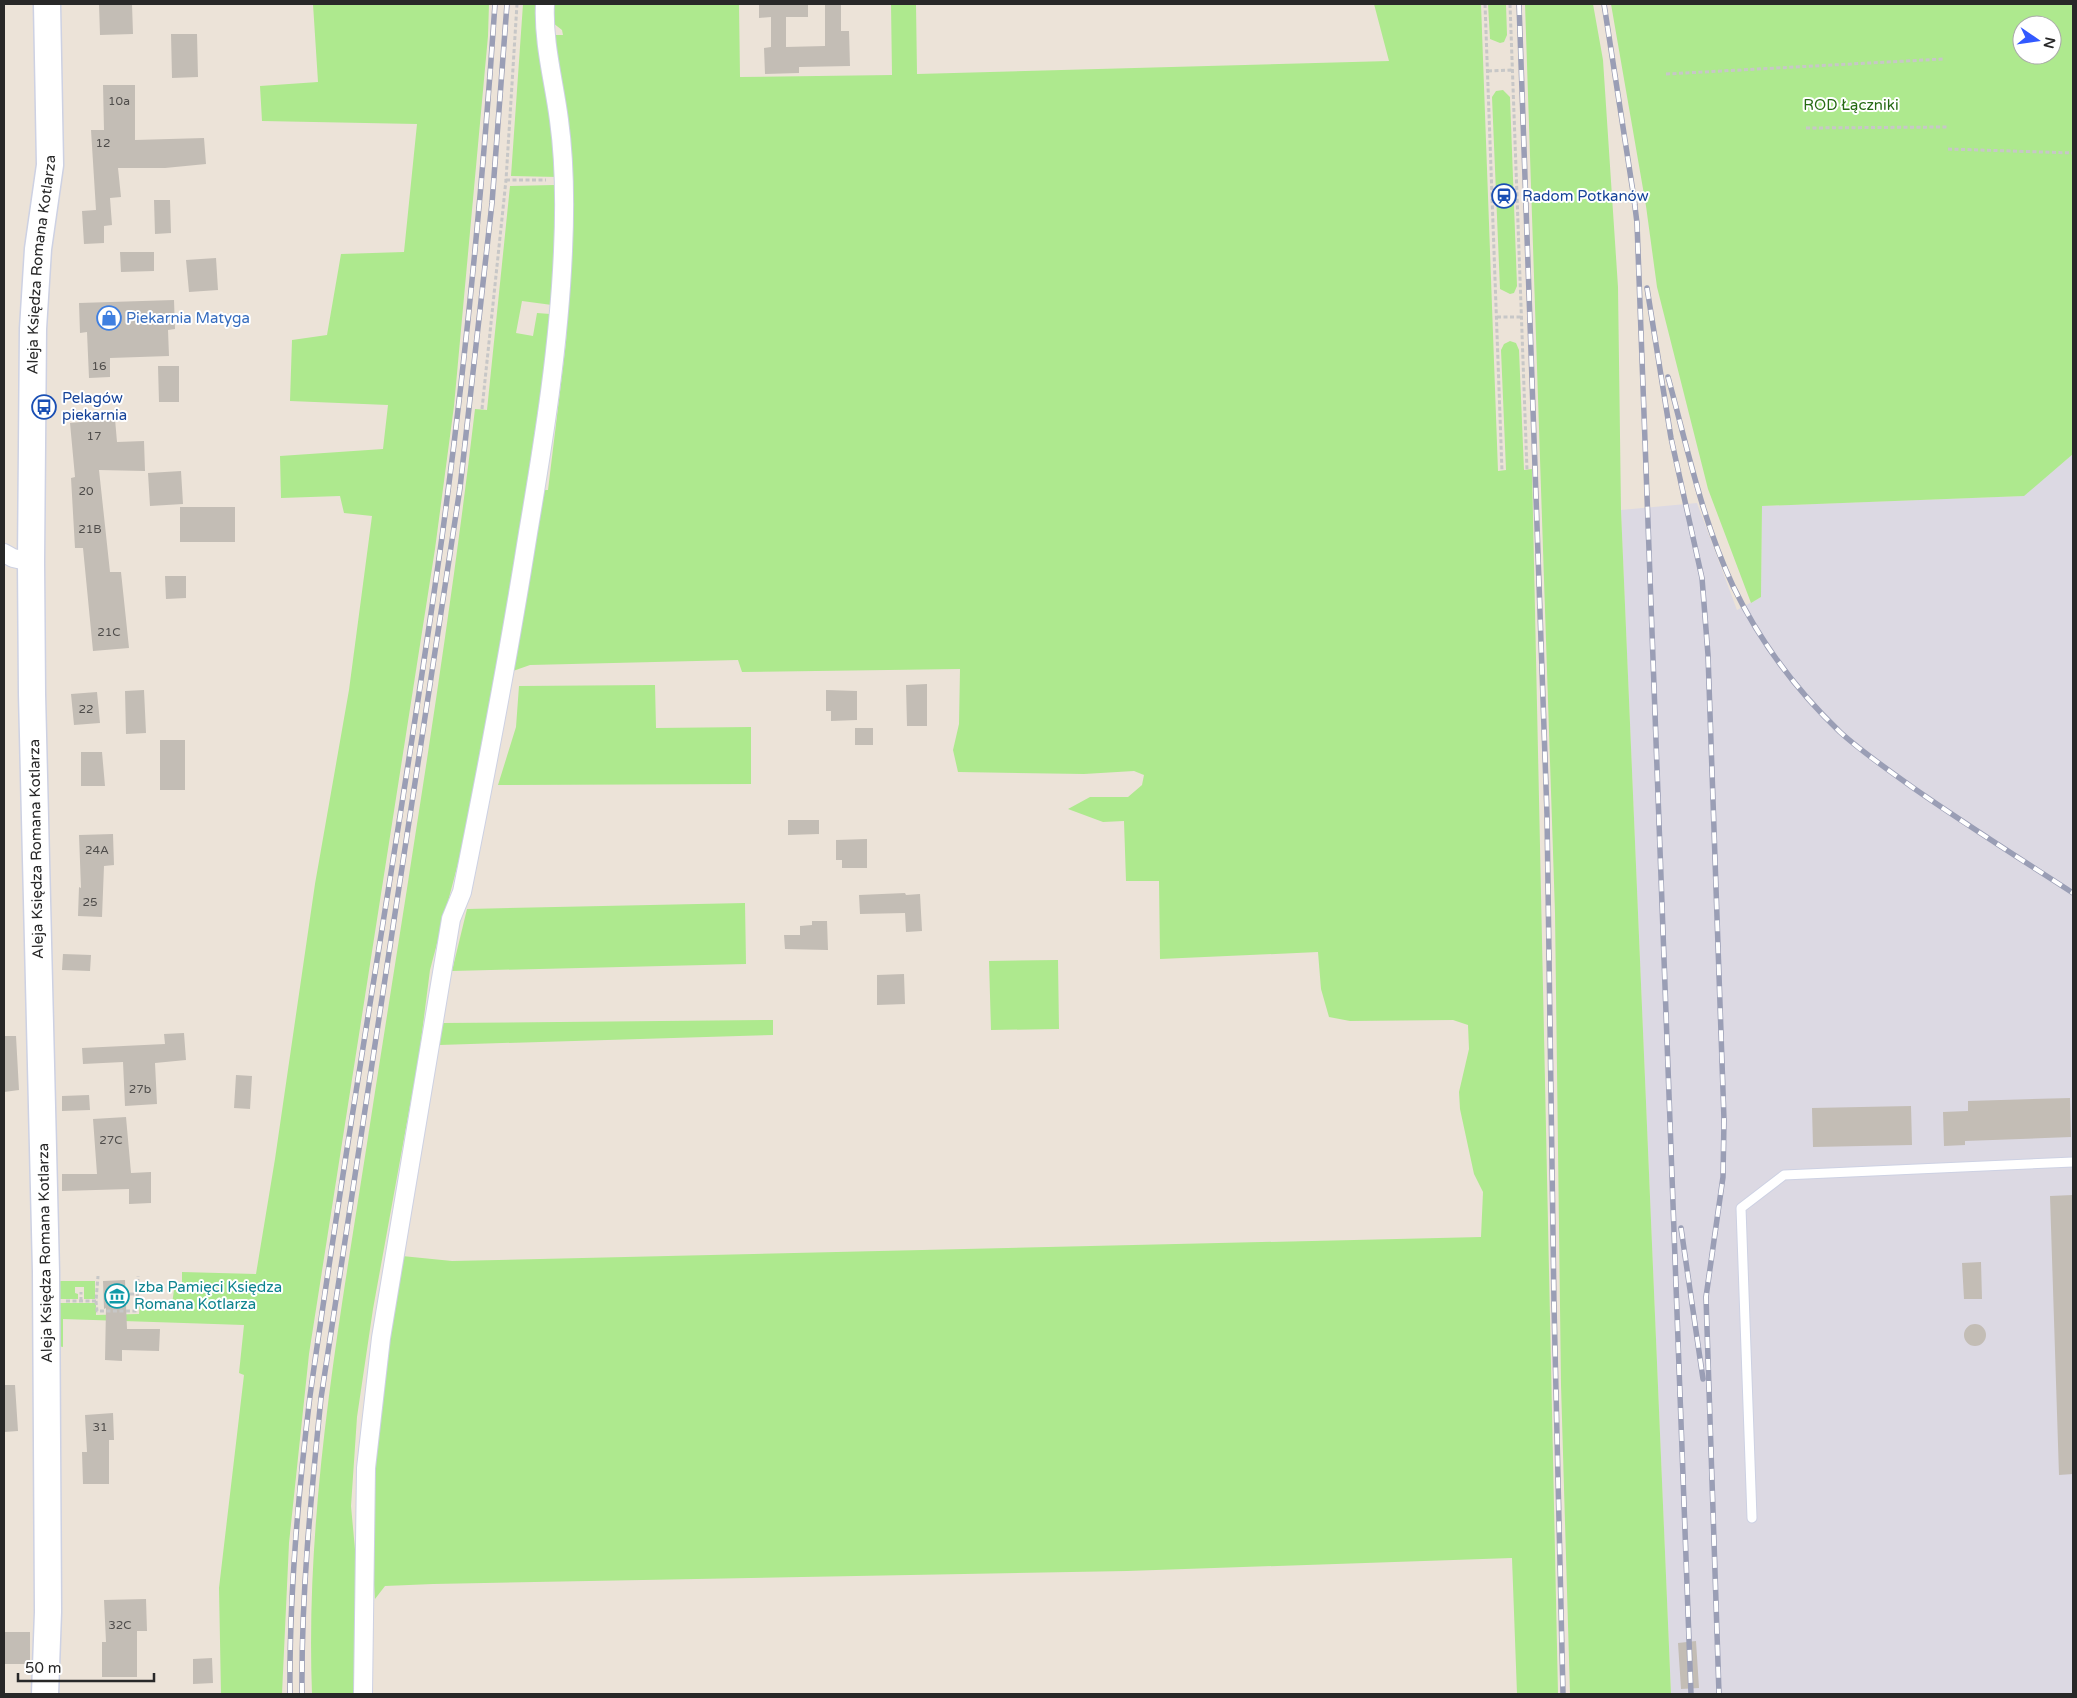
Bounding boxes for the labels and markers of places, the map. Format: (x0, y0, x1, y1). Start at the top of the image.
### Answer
station icon: Radom Potkanów (1491, 183, 1517, 209)
place label: Radom Potkanów (1522, 187, 1649, 205)
shop icon: Piekarnia Matyga (96, 305, 122, 331)
place label: Piekarnia Matyga (126, 309, 250, 327)
place label: Pelagów piekarnia (62, 389, 127, 424)
bus stop icon: Pelagów piekarnia (31, 394, 57, 420)
place label: Izba Pamięci Księdza Romana Kotlarza (134, 1278, 282, 1313)
museum icon: Izba Pamięci Księdza Romana Kotlarza (104, 1283, 130, 1309)

